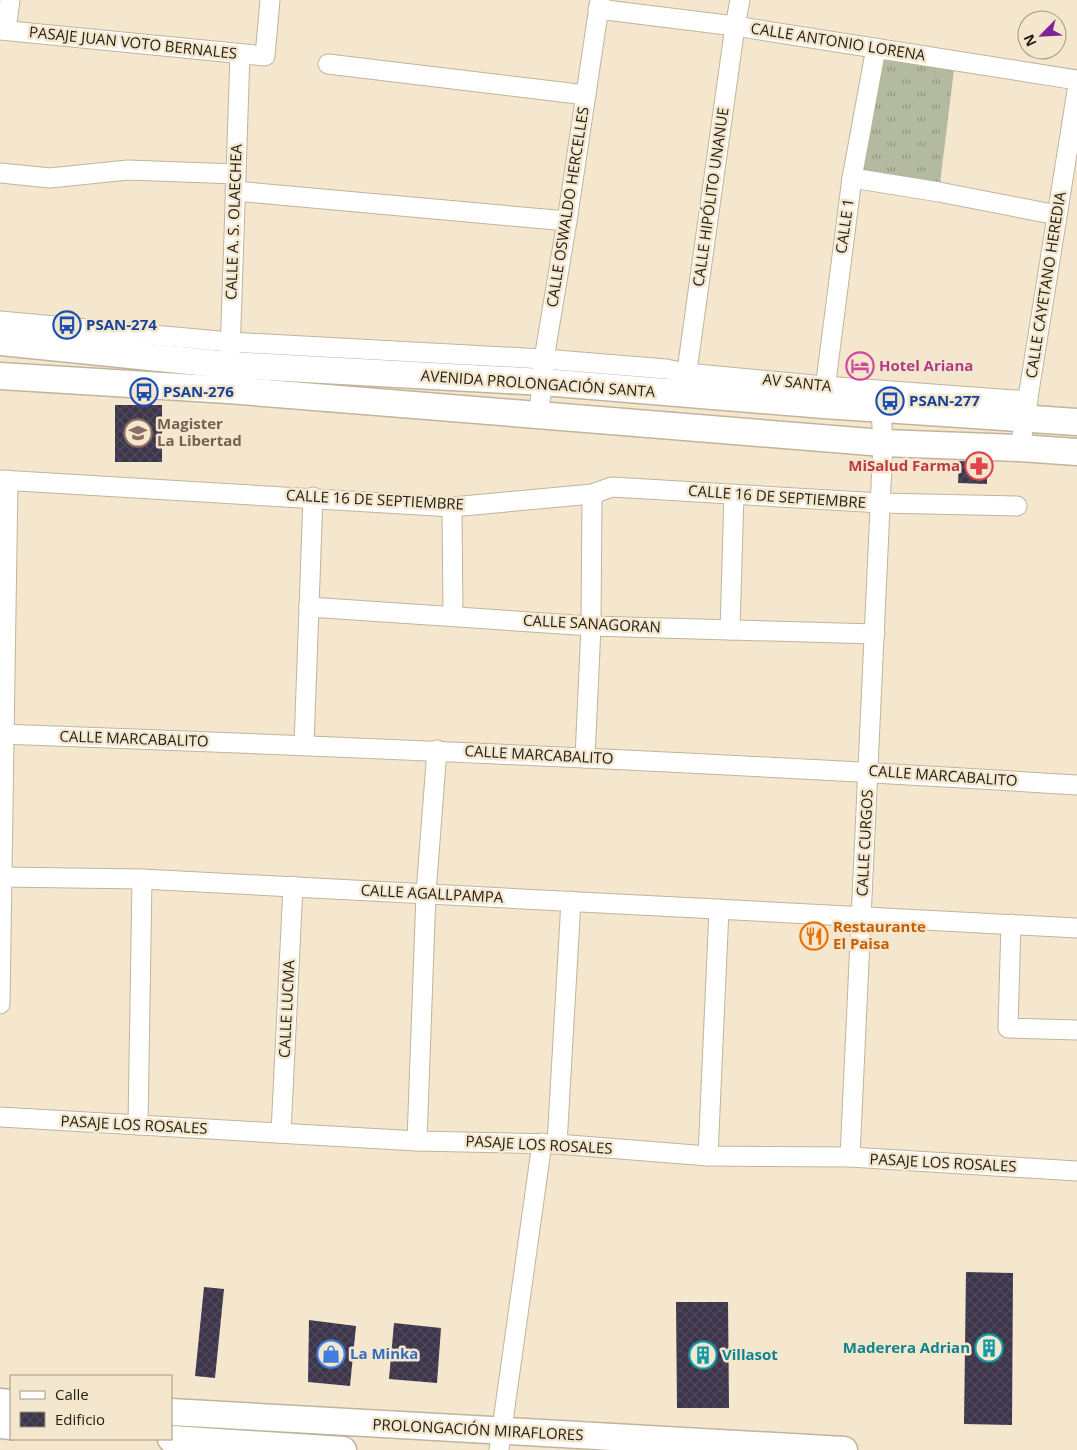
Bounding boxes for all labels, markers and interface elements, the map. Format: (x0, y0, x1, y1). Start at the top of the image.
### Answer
north arrow (1017, 10, 1067, 60)
street label: CALLE ANTONIO LORENA (749, 17, 927, 65)
street label: PASAJE JUAN VOTO BERNALES (28, 21, 238, 63)
text: N (1019, 31, 1041, 50)
street label: CALLE OSWALDO HERCELLES (541, 105, 593, 309)
street label: CALLE HIPÓLITO UNANUE (688, 106, 732, 288)
street label: CALLE A. S. OLAECHEA (220, 143, 246, 300)
street label: CALLE CAYETANO HEREDIA (1020, 190, 1070, 380)
street label: CALLE 1 (830, 197, 858, 255)
bus stop icon: PSAN-274 (52, 310, 82, 340)
place label: PSAN-274 (86, 314, 157, 334)
hotel icon: Hotel Ariana (845, 351, 875, 381)
place label: Hotel Ariana (879, 355, 973, 375)
street label: AVENIDA PROLONGACIÓN SANTA (420, 365, 656, 401)
street label: AV SANTA (762, 368, 833, 396)
bus stop icon: PSAN-276 (129, 377, 159, 407)
place label: PSAN-276 (163, 381, 234, 401)
bus stop icon: PSAN-277 (875, 386, 905, 416)
place label: PSAN-277 (909, 390, 980, 410)
place label: Magister La Libertad (157, 413, 242, 450)
school or university icon: Magister La Libertad (123, 418, 153, 448)
pharmacy icon: MiSalud Farma (964, 451, 994, 481)
place label: MiSalud Farma (848, 455, 960, 475)
street label: CALLE 16 DE SEPTIEMBRE (688, 480, 867, 512)
street label: CALLE 16 DE SEPTIEMBRE (286, 484, 465, 514)
street label: CALLE SANAGORAN (523, 609, 661, 637)
street label: CALLE MARCABALITO (59, 725, 209, 751)
street label: CALLE MARCABALITO (464, 740, 614, 768)
street label: CALLE MARCABALITO (868, 760, 1018, 790)
street label: CALLE CURGOS (851, 789, 877, 897)
street label: CALLE AGALLPAMPA (360, 879, 504, 907)
place label: Restaurante El Paisa (833, 916, 926, 953)
restaurant icon: Restaurante El Paisa (799, 921, 829, 951)
street label: CALLE LUCMA (273, 959, 299, 1058)
street label: PASAJE LOS ROSALES (60, 1110, 208, 1138)
street label: PASAJE LOS ROSALES (465, 1130, 613, 1158)
street label: PASAJE LOS ROSALES (869, 1148, 1017, 1176)
building icon: Maderera Adrian (974, 1333, 1004, 1363)
place label: Maderera Adrian (843, 1337, 970, 1357)
shop icon: La Minka (316, 1339, 346, 1369)
building icon: Villasot (688, 1340, 718, 1370)
place label: La Minka (350, 1343, 418, 1363)
place label: Villasot (722, 1344, 778, 1364)
legend (10, 1375, 172, 1440)
text: Calle (55, 1384, 89, 1404)
text: Edificio (55, 1409, 105, 1429)
street label: PROLONGACIÓN MIRAFLORES (372, 1413, 584, 1445)

